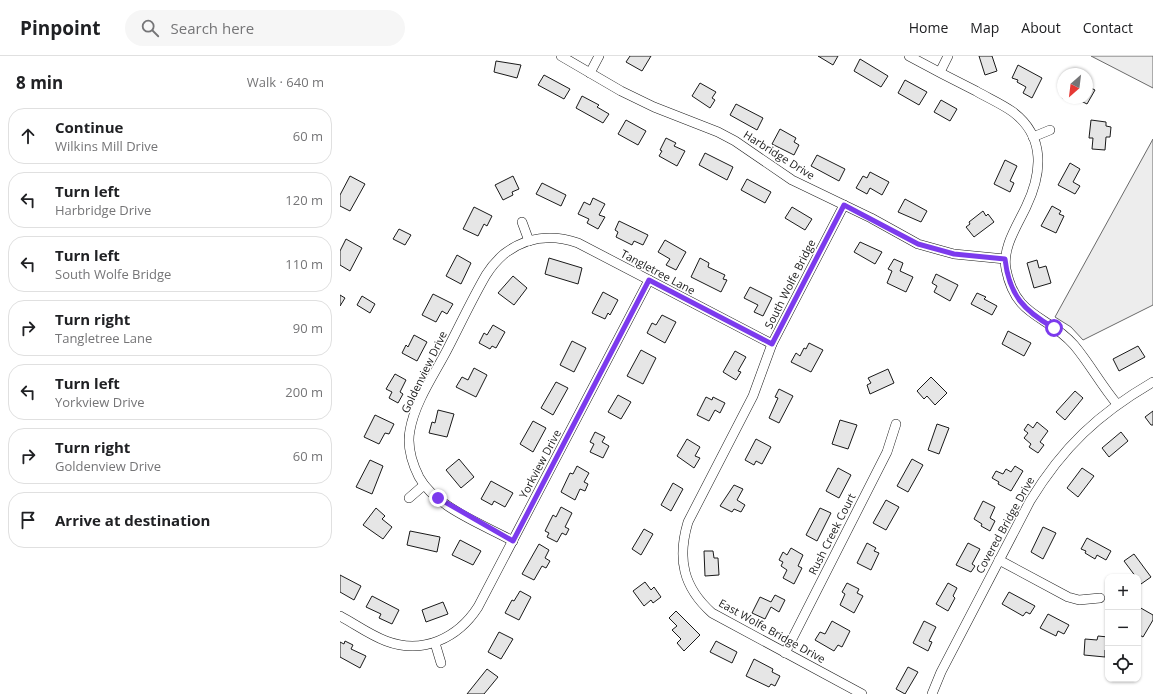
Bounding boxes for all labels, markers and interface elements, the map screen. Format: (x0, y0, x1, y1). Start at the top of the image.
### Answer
search box (125, 10, 405, 46)
text: Pinpoint (20, 15, 101, 41)
icon: search (139, 17, 161, 39)
text: Search here (171, 18, 254, 38)
text: Home (909, 18, 948, 37)
text: Map (970, 18, 999, 37)
text: About (1021, 18, 1061, 37)
text: Contact (1083, 18, 1133, 37)
north arrow (1057, 68, 1093, 104)
text: 8 min (16, 71, 63, 94)
text: Walk · 640 m (247, 73, 324, 91)
text: Continue (55, 117, 123, 137)
icon: ahead (17, 125, 39, 147)
text: 60 m (293, 127, 323, 145)
street label: Harbridge Drive (741, 127, 818, 183)
text: Wilkins Mill Drive (55, 137, 158, 155)
text: Turn left (55, 181, 120, 201)
icon: left (17, 189, 39, 211)
text: 120 m (285, 191, 323, 209)
text: Harbridge Drive (55, 201, 151, 219)
street label: South Wolfe Bridge (761, 236, 819, 331)
text: Turn left (55, 245, 120, 265)
street label: Tangletree Lane (618, 246, 698, 297)
icon: left (17, 253, 39, 275)
text: 110 m (285, 255, 323, 273)
text: South Wolfe Bridge (55, 265, 171, 283)
text: Turn right (55, 309, 130, 329)
icon: right (17, 317, 39, 339)
text: 90 m (293, 319, 323, 337)
route start (1045, 319, 1063, 337)
street label: Goldenview Drive (397, 328, 450, 415)
text: Tangletree Lane (55, 329, 152, 347)
text: Turn left (55, 373, 120, 393)
icon: left (17, 381, 39, 403)
text: 200 m (285, 383, 323, 401)
text: Yorkview Drive (55, 393, 145, 411)
street label: Yorkview Drive (515, 427, 564, 501)
text: Turn right (55, 437, 130, 457)
icon: right (17, 445, 39, 467)
text: 60 m (293, 447, 323, 465)
text: Goldenview Drive (55, 457, 161, 475)
street label: Covered Bridge Drive (972, 474, 1037, 576)
route end (429, 489, 447, 507)
street label: Rush Creek Court (805, 490, 859, 577)
icon: arrive (17, 509, 39, 531)
text: Arrive at destination (55, 510, 210, 530)
map controls (1105, 574, 1141, 682)
button: + (1105, 574, 1141, 610)
street label: East Wolfe Bridge Drive (716, 595, 828, 666)
button: − (1105, 610, 1141, 646)
button: locate (1105, 646, 1141, 682)

